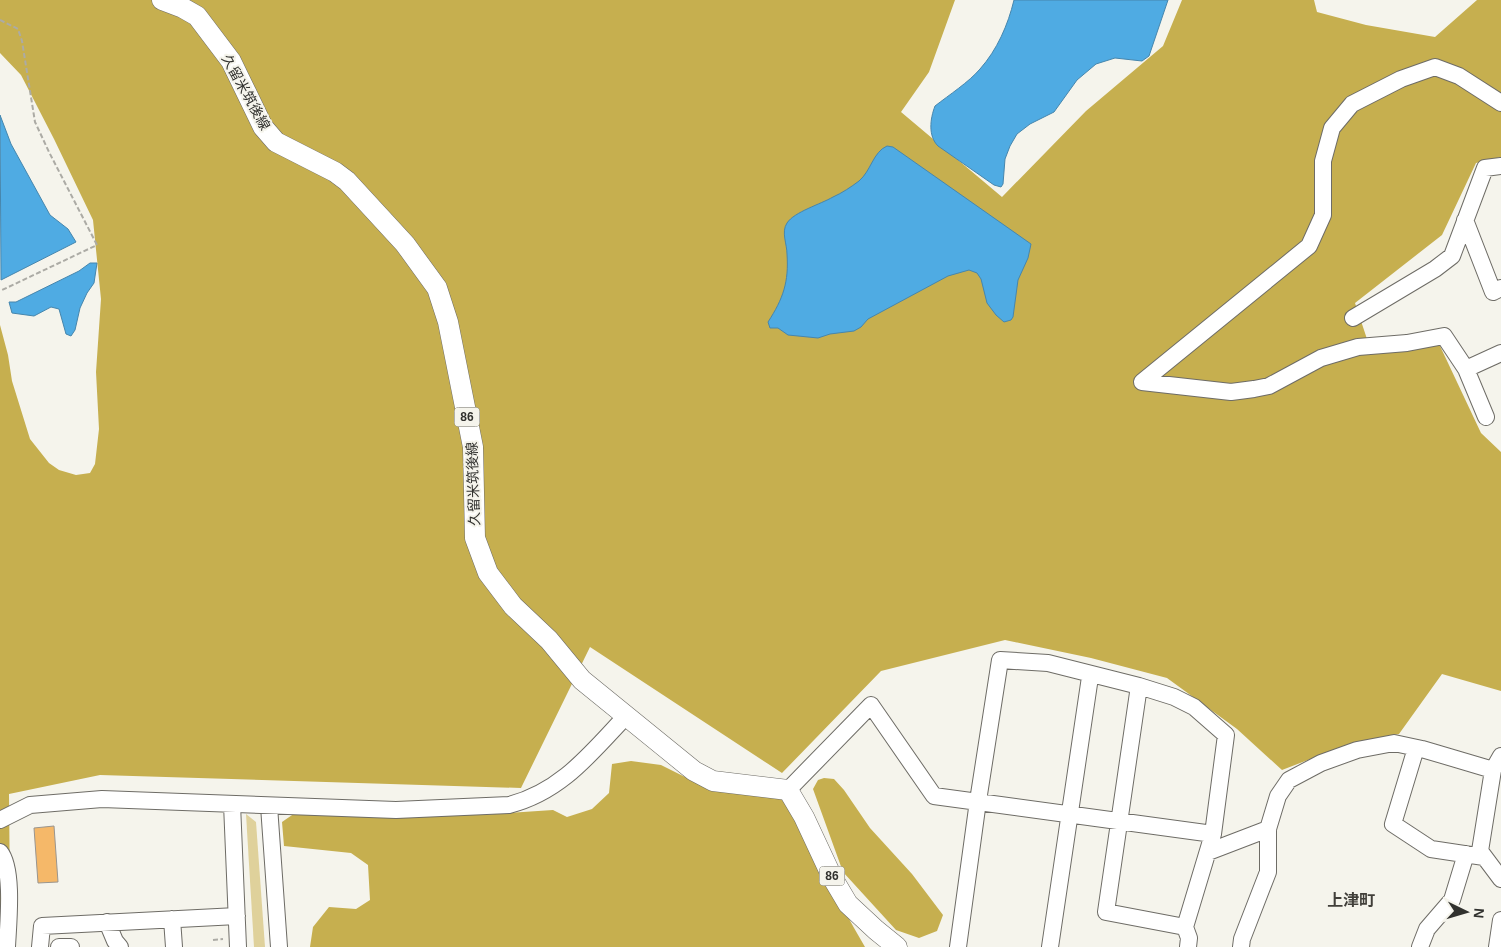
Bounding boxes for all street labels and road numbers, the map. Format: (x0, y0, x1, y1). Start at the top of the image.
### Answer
street label: 久留米筑後線 (219, 51, 273, 133)
road number: 86 (454, 408, 480, 427)
street label: 久留米筑後線 (464, 442, 482, 526)
road number: 86 (820, 866, 844, 886)

